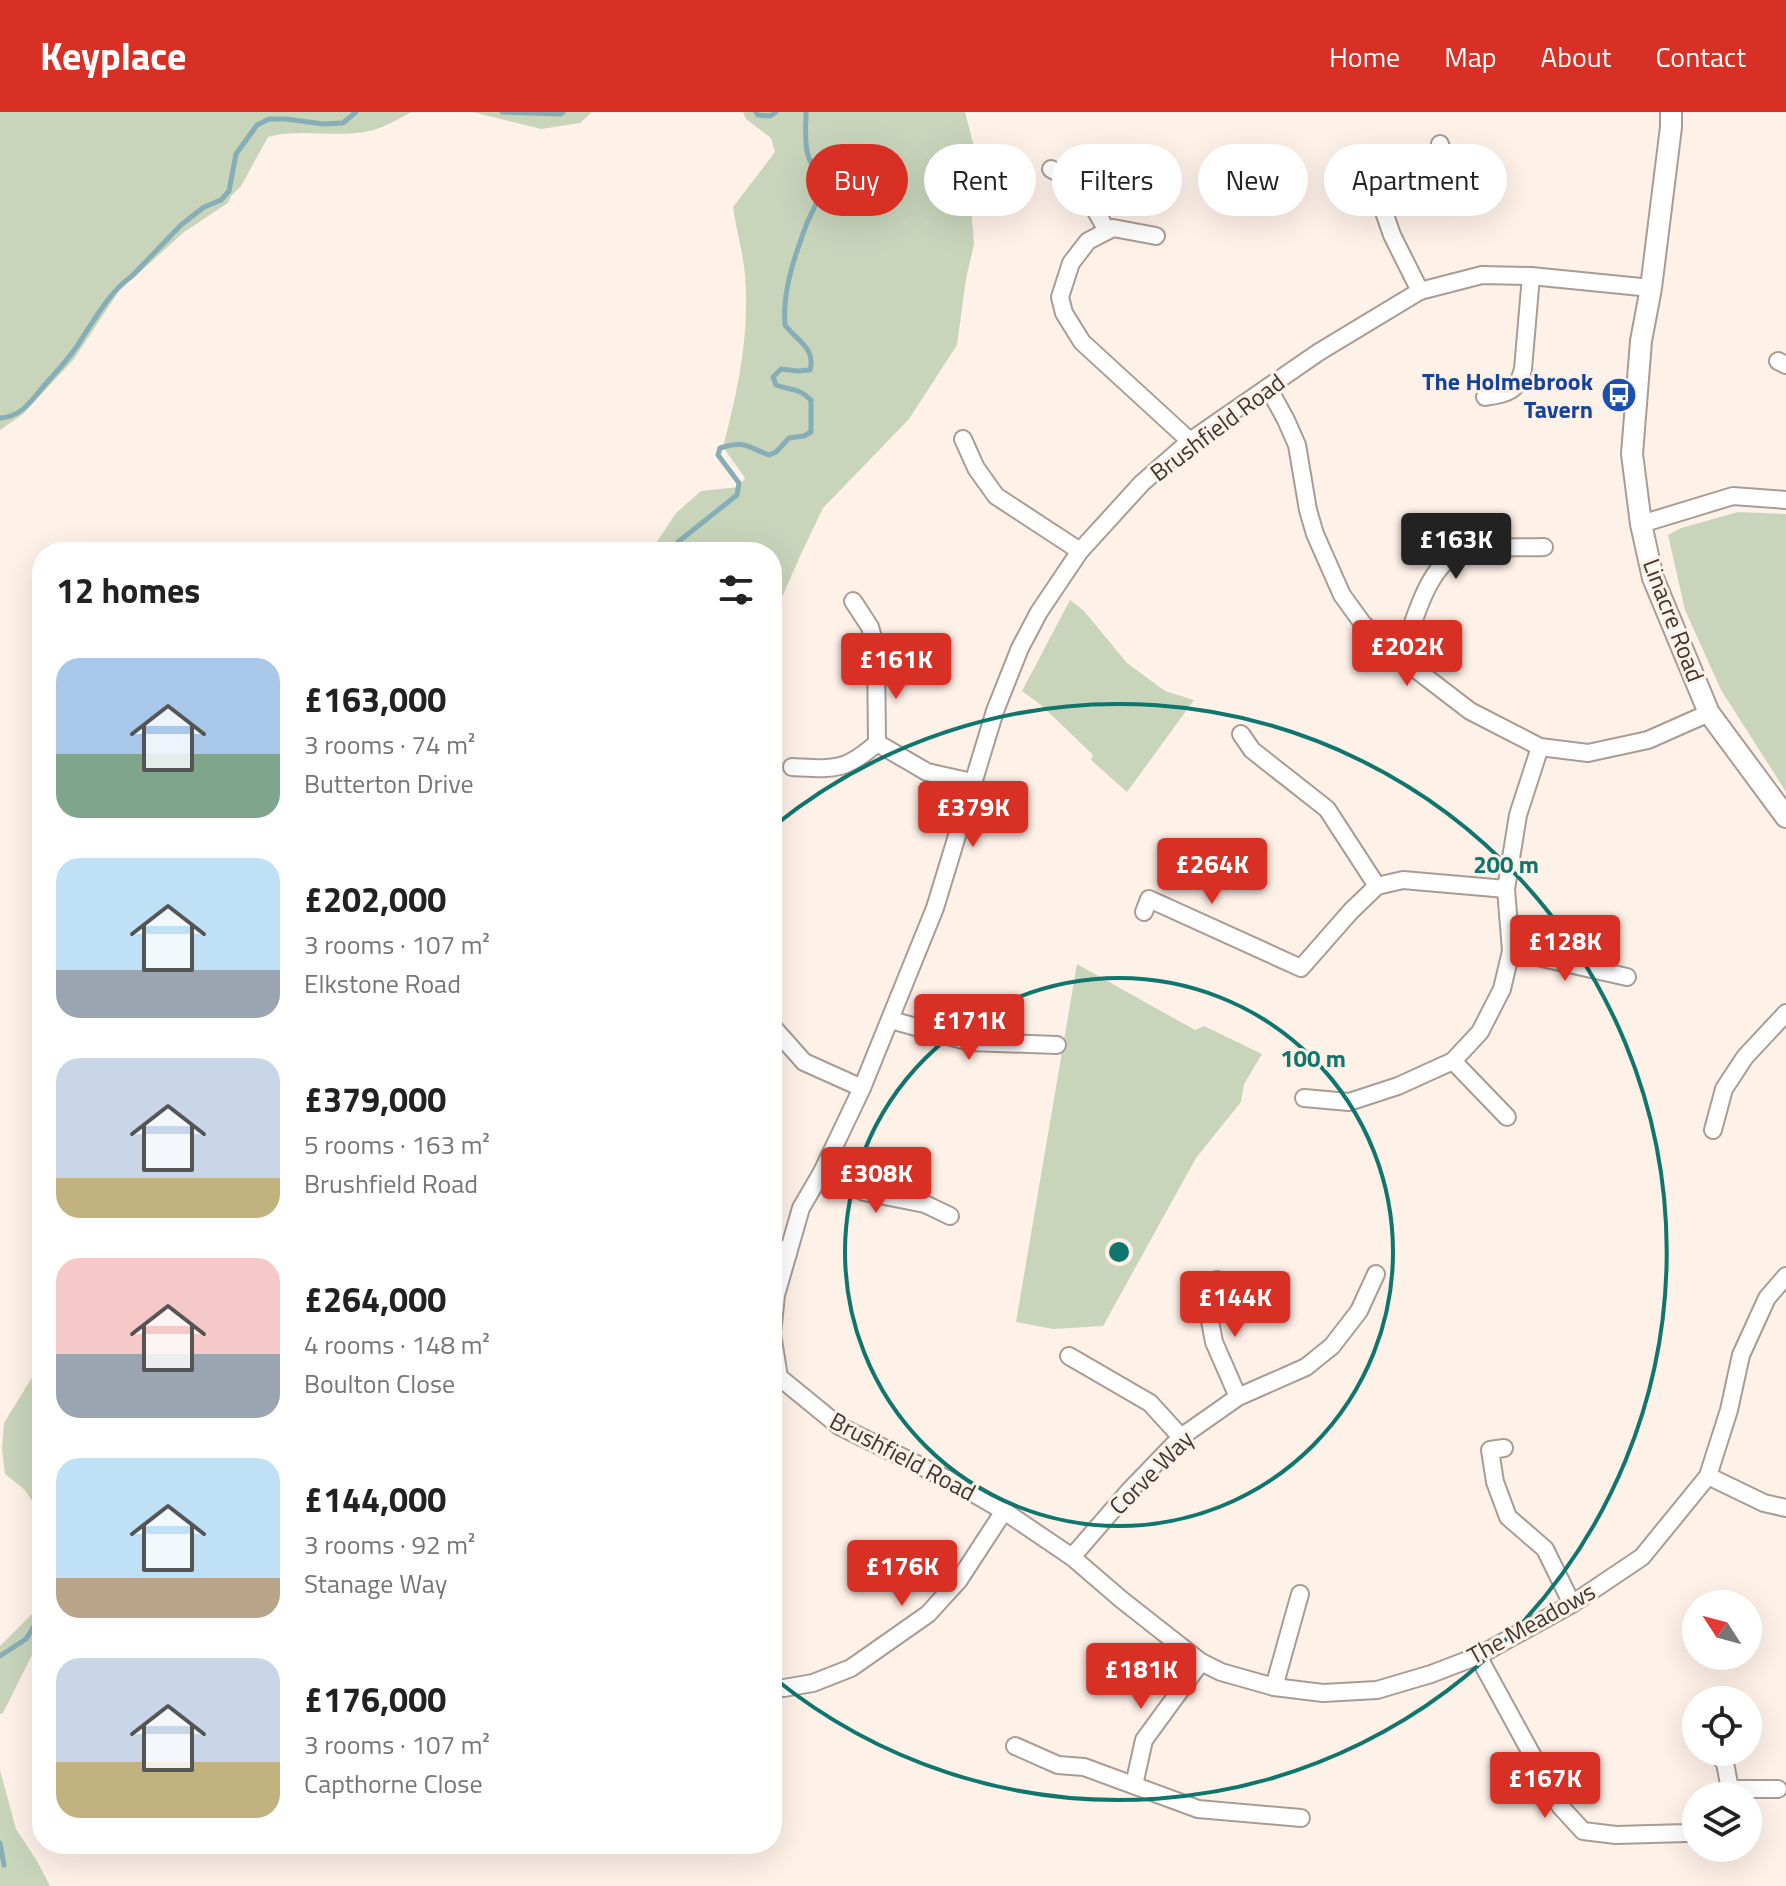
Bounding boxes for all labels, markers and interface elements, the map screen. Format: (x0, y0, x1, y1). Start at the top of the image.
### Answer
text: Keyplace (40, 27, 187, 85)
text: Home (1329, 35, 1400, 78)
text: Map (1444, 35, 1497, 78)
text: About (1541, 35, 1611, 78)
text: Contact (1655, 35, 1746, 78)
chip: Buy (806, 144, 908, 216)
chip: Rent (924, 144, 1036, 216)
chip: Filters (1052, 144, 1182, 216)
chip: New (1198, 144, 1308, 216)
chip: Apartment (1324, 144, 1507, 216)
place label: The Holmebrook Tavern (1422, 363, 1594, 427)
street label: Brushfield Road (1142, 364, 1292, 490)
bus stop icon: The Holmebrook Tavern (1600, 376, 1638, 414)
pin: £163K (1400, 513, 1512, 581)
text: £163K (1419, 519, 1493, 558)
street label: Linacre Road (1634, 553, 1714, 687)
text: 12 homes (56, 564, 200, 616)
icon: filters (714, 568, 758, 612)
pin: £202K (1351, 620, 1463, 688)
text: £202K (1370, 626, 1444, 665)
pin: £161K (840, 633, 952, 701)
text: £161K (859, 639, 933, 678)
text: £163,000 (304, 673, 446, 725)
icon: home (120, 690, 216, 786)
text: 3 rooms · 74 m² (304, 725, 475, 764)
text: Butterton Drive (304, 764, 474, 803)
pin: £379K (917, 781, 1029, 849)
text: £379K (936, 787, 1010, 826)
pin: £264K (1156, 838, 1268, 906)
text: £264K (1175, 844, 1249, 883)
text: 200 m (1473, 846, 1539, 882)
text: £202,000 (304, 873, 446, 925)
icon: home (120, 890, 216, 986)
pin: £128K (1509, 915, 1621, 983)
text: £128K (1528, 921, 1602, 960)
text: 3 rooms · 107 m² (304, 925, 490, 964)
text: Elkstone Road (304, 964, 461, 1003)
pin: £171K (913, 994, 1025, 1062)
text: £171K (932, 1000, 1006, 1039)
text: 100 m (1280, 1040, 1346, 1076)
text: £379,000 (304, 1073, 446, 1125)
icon: home (120, 1090, 216, 1186)
text: 5 rooms · 163 m² (304, 1125, 490, 1164)
pin: £308K (820, 1147, 932, 1215)
text: £308K (839, 1153, 913, 1192)
text: Brushfield Road (304, 1164, 478, 1203)
centre of rings (1105, 1238, 1133, 1266)
pin: £144K (1179, 1271, 1291, 1339)
text: £264,000 (304, 1273, 446, 1325)
text: £144K (1198, 1277, 1272, 1316)
icon: home (120, 1290, 216, 1386)
text: 4 rooms · 148 m² (304, 1325, 490, 1364)
text: Boulton Close (304, 1364, 455, 1403)
street label: Brushfield Road (824, 1402, 982, 1510)
street label: Corve Way (1100, 1421, 1202, 1523)
text: £144,000 (304, 1473, 446, 1525)
icon: home (120, 1490, 216, 1586)
text: 3 rooms · 92 m² (304, 1525, 475, 1564)
pin: £176K (846, 1540, 958, 1608)
text: £176K (865, 1546, 939, 1585)
text: Stanage Way (304, 1564, 447, 1603)
street label: The Meadows (1460, 1573, 1602, 1673)
north arrow (1682, 1590, 1762, 1670)
map controls (1682, 1590, 1762, 1862)
pin: £181K (1085, 1643, 1197, 1711)
text: £181K (1104, 1649, 1178, 1688)
text: £176,000 (304, 1673, 446, 1725)
button: locate (1682, 1686, 1762, 1766)
icon: home (120, 1690, 216, 1786)
text: 3 rooms · 107 m² (304, 1725, 490, 1764)
pin: £167K (1489, 1752, 1601, 1820)
text: £167K (1508, 1758, 1582, 1797)
text: Capthorne Close (304, 1764, 483, 1803)
button: layers (1682, 1782, 1762, 1862)

